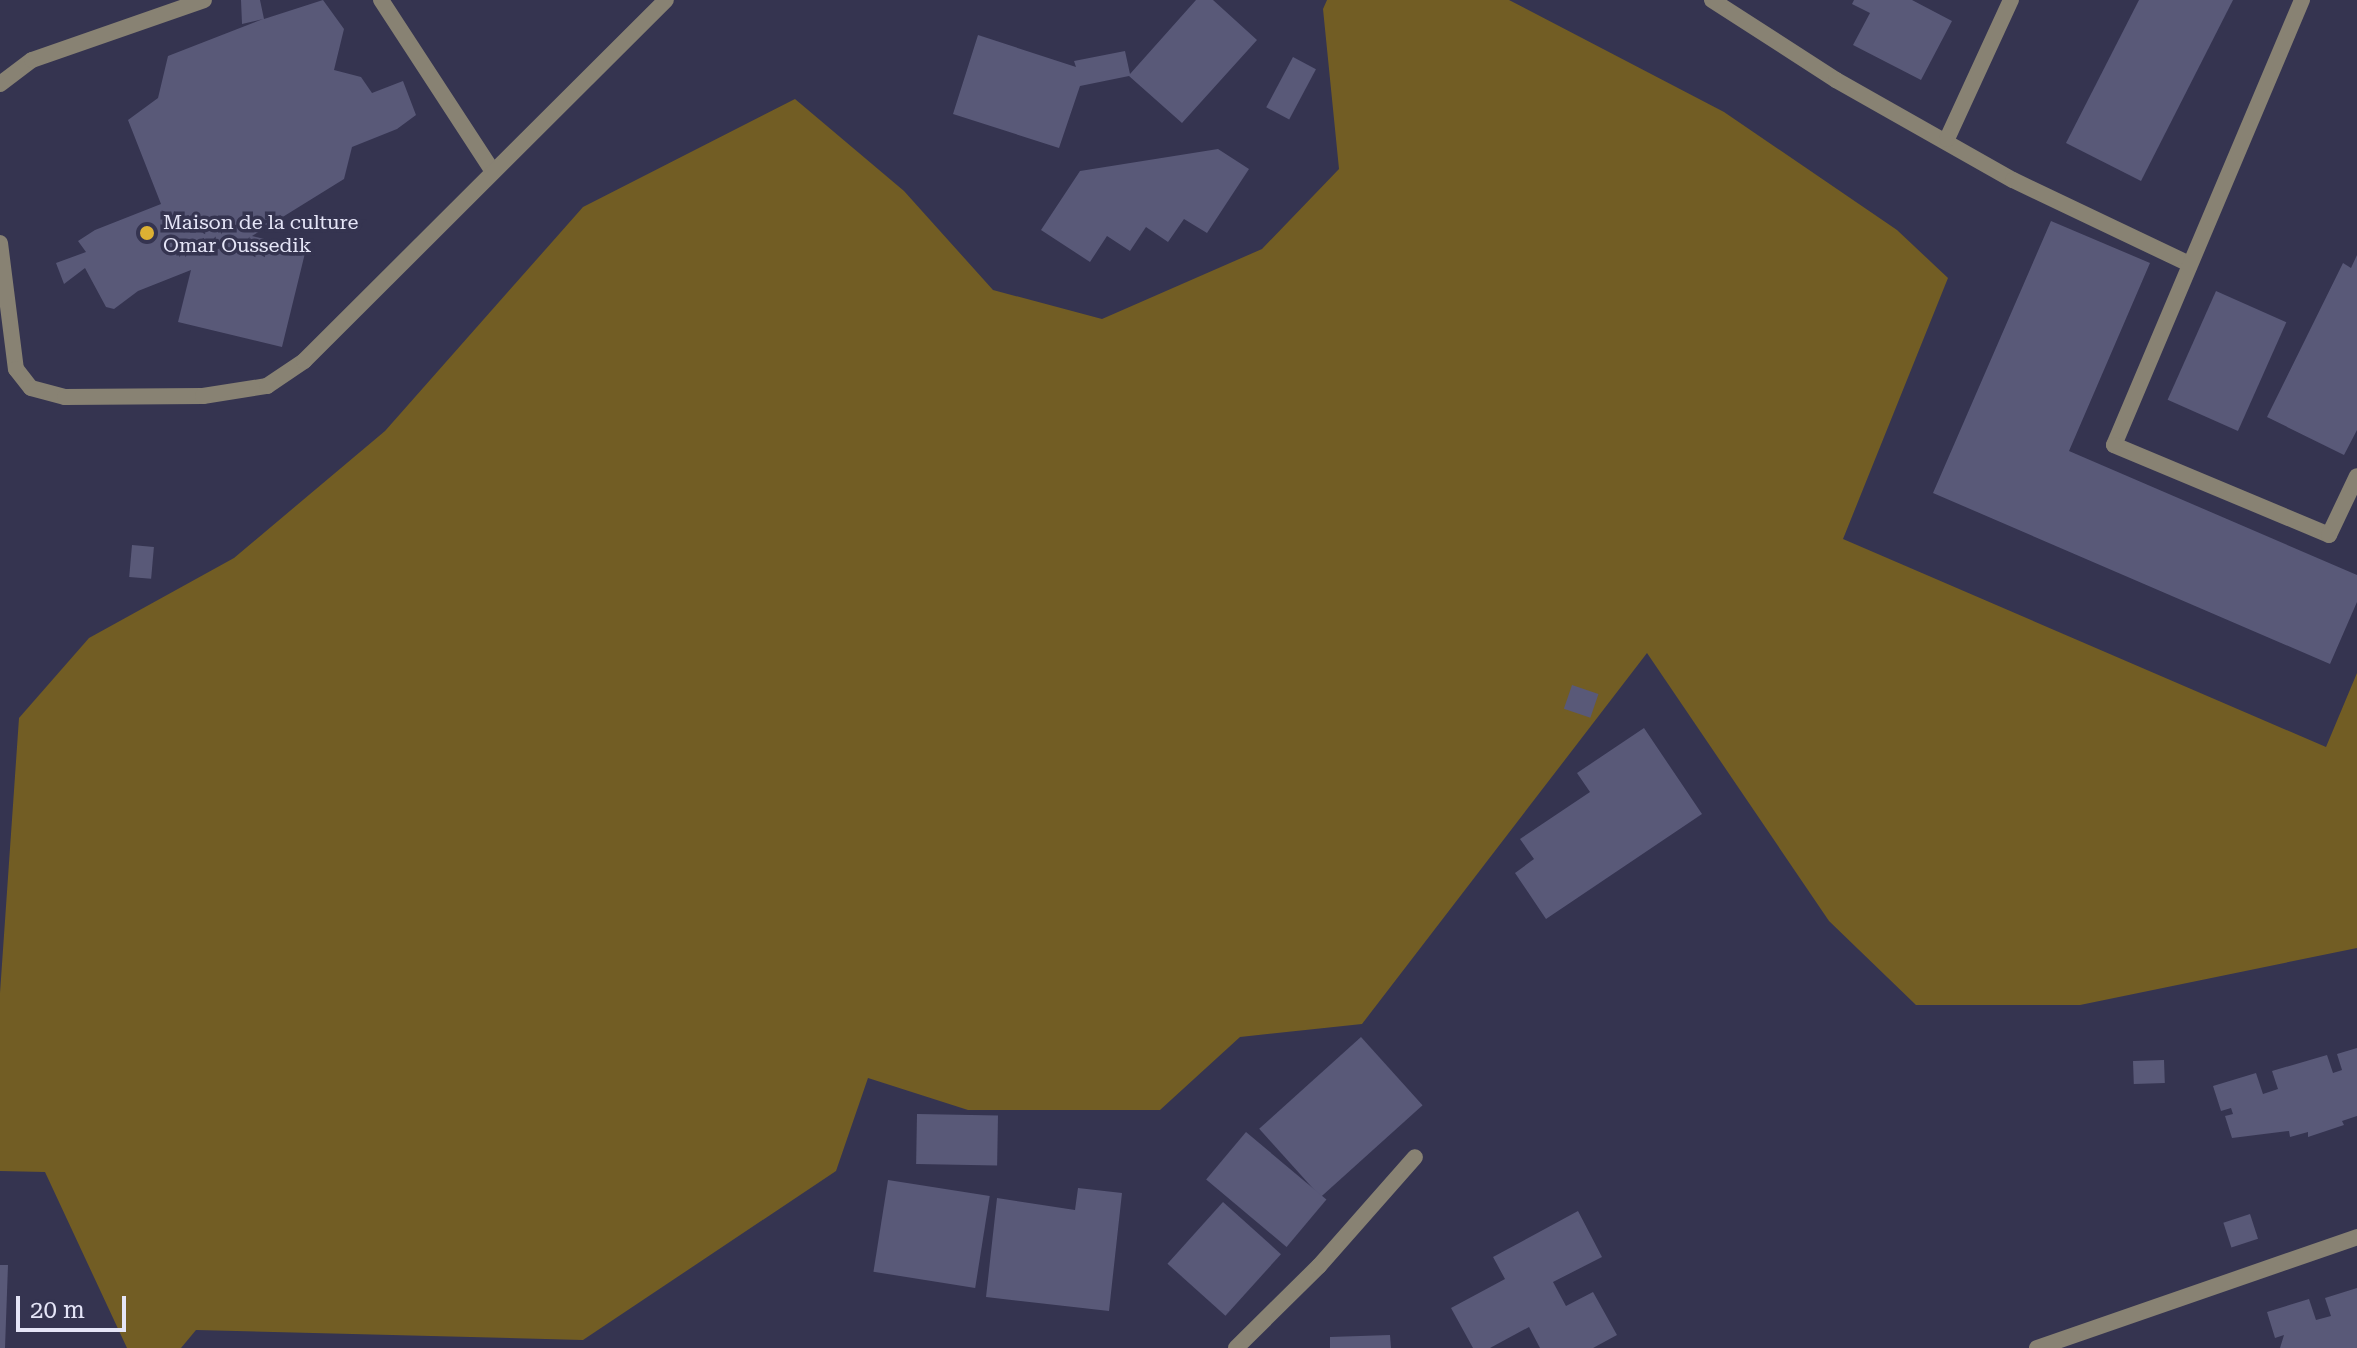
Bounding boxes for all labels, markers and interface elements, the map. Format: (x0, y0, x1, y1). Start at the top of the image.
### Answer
place label: Maison de la culture Omar Oussedik (163, 210, 359, 257)
marker: Maison de la culture Omar Oussedik (138, 224, 156, 242)
scale bar (20, 1280, 130, 1330)
text: 20 m (30, 1296, 85, 1324)

